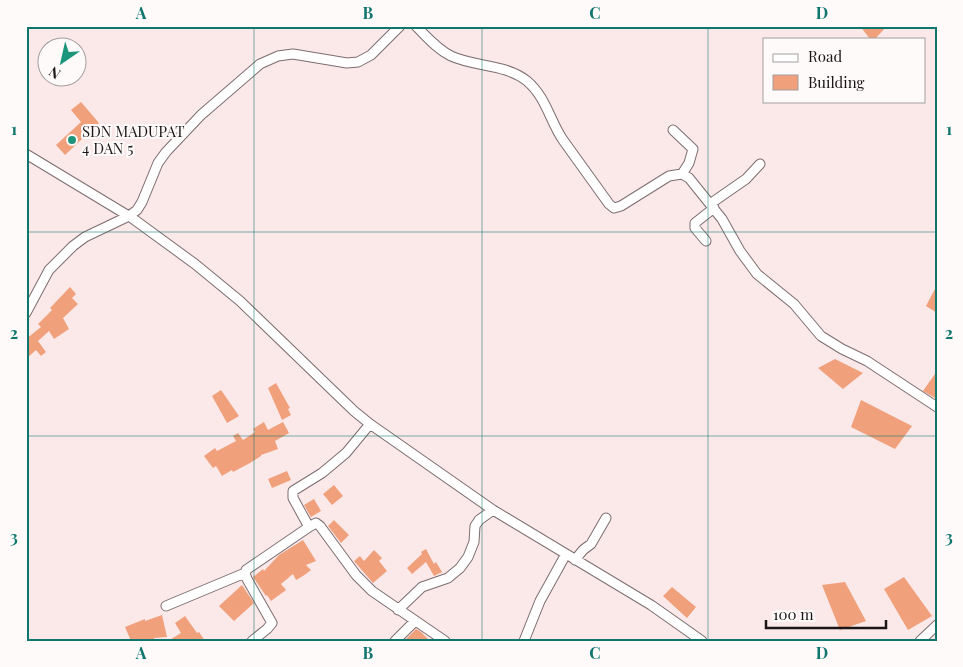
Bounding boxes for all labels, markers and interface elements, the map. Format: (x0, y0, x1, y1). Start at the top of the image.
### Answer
text: A (135, 2, 147, 23)
text: B (363, 2, 374, 23)
text: C (589, 2, 601, 23)
text: D (816, 2, 828, 23)
north arrow (38, 38, 88, 88)
legend (763, 38, 926, 102)
text: Road (808, 46, 842, 66)
text: N (45, 62, 64, 84)
text: Building (808, 72, 865, 92)
text: 1 (11, 118, 17, 139)
text: 1 (946, 118, 952, 139)
place label: SDN MADUPAT 4 DAN 5 (82, 121, 185, 158)
marker: SDN MADUPAT 4 DAN 5 (66, 134, 78, 146)
text: 2 (10, 322, 18, 343)
text: 2 (945, 322, 953, 343)
text: 3 (10, 526, 18, 547)
text: 3 (945, 526, 953, 547)
scale bar (766, 597, 886, 629)
text: 100 m (773, 604, 814, 624)
text: A (135, 642, 147, 663)
text: B (363, 642, 374, 663)
text: C (589, 642, 601, 663)
text: D (816, 642, 828, 663)

